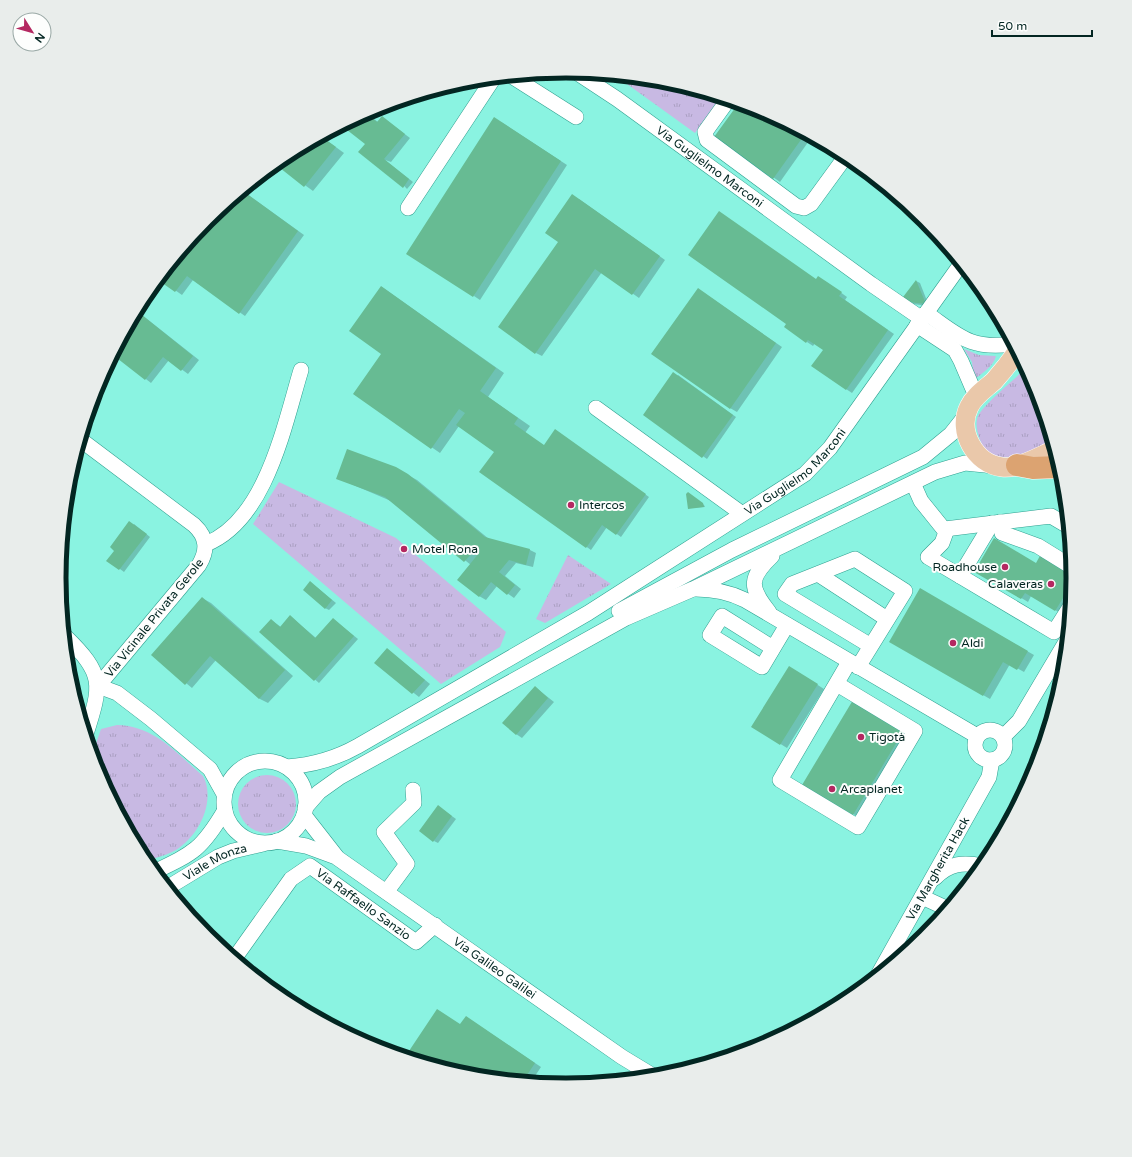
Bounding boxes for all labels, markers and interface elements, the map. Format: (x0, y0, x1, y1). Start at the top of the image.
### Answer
north arrow (12, 12, 52, 52)
scale bar (992, 12, 1092, 38)
text: 50 m (998, 19, 1027, 33)
text: N (32, 30, 47, 45)
street label: Via Guglielmo Marconi (654, 123, 766, 210)
street label: Via Guglielmo Marconi (742, 426, 849, 518)
place label: Intercos (579, 498, 625, 512)
marker: Intercos (566, 500, 576, 510)
place label: Motel Rona (412, 542, 478, 556)
marker: Motel Rona (399, 544, 409, 554)
street label: Via Vicinale Privata Gerole (102, 556, 206, 680)
place label: Roadhouse (932, 560, 997, 574)
marker: Roadhouse (1000, 562, 1010, 572)
place label: Calaveras (988, 577, 1043, 591)
marker: Calaveras (1046, 579, 1056, 589)
place label: Aldi (961, 636, 983, 650)
marker: Aldi (948, 638, 958, 648)
place label: Tigotà (869, 730, 905, 744)
marker: Tigotà (856, 732, 866, 742)
place label: Arcaplanet (840, 782, 903, 796)
marker: Arcaplanet (827, 784, 837, 794)
street label: Via Margherita Hack (903, 814, 972, 923)
street label: Viale Monza (181, 841, 248, 884)
street label: Via Raffaello Sanzio (313, 866, 413, 943)
street label: Via Galileo Galilei (451, 934, 539, 1002)

